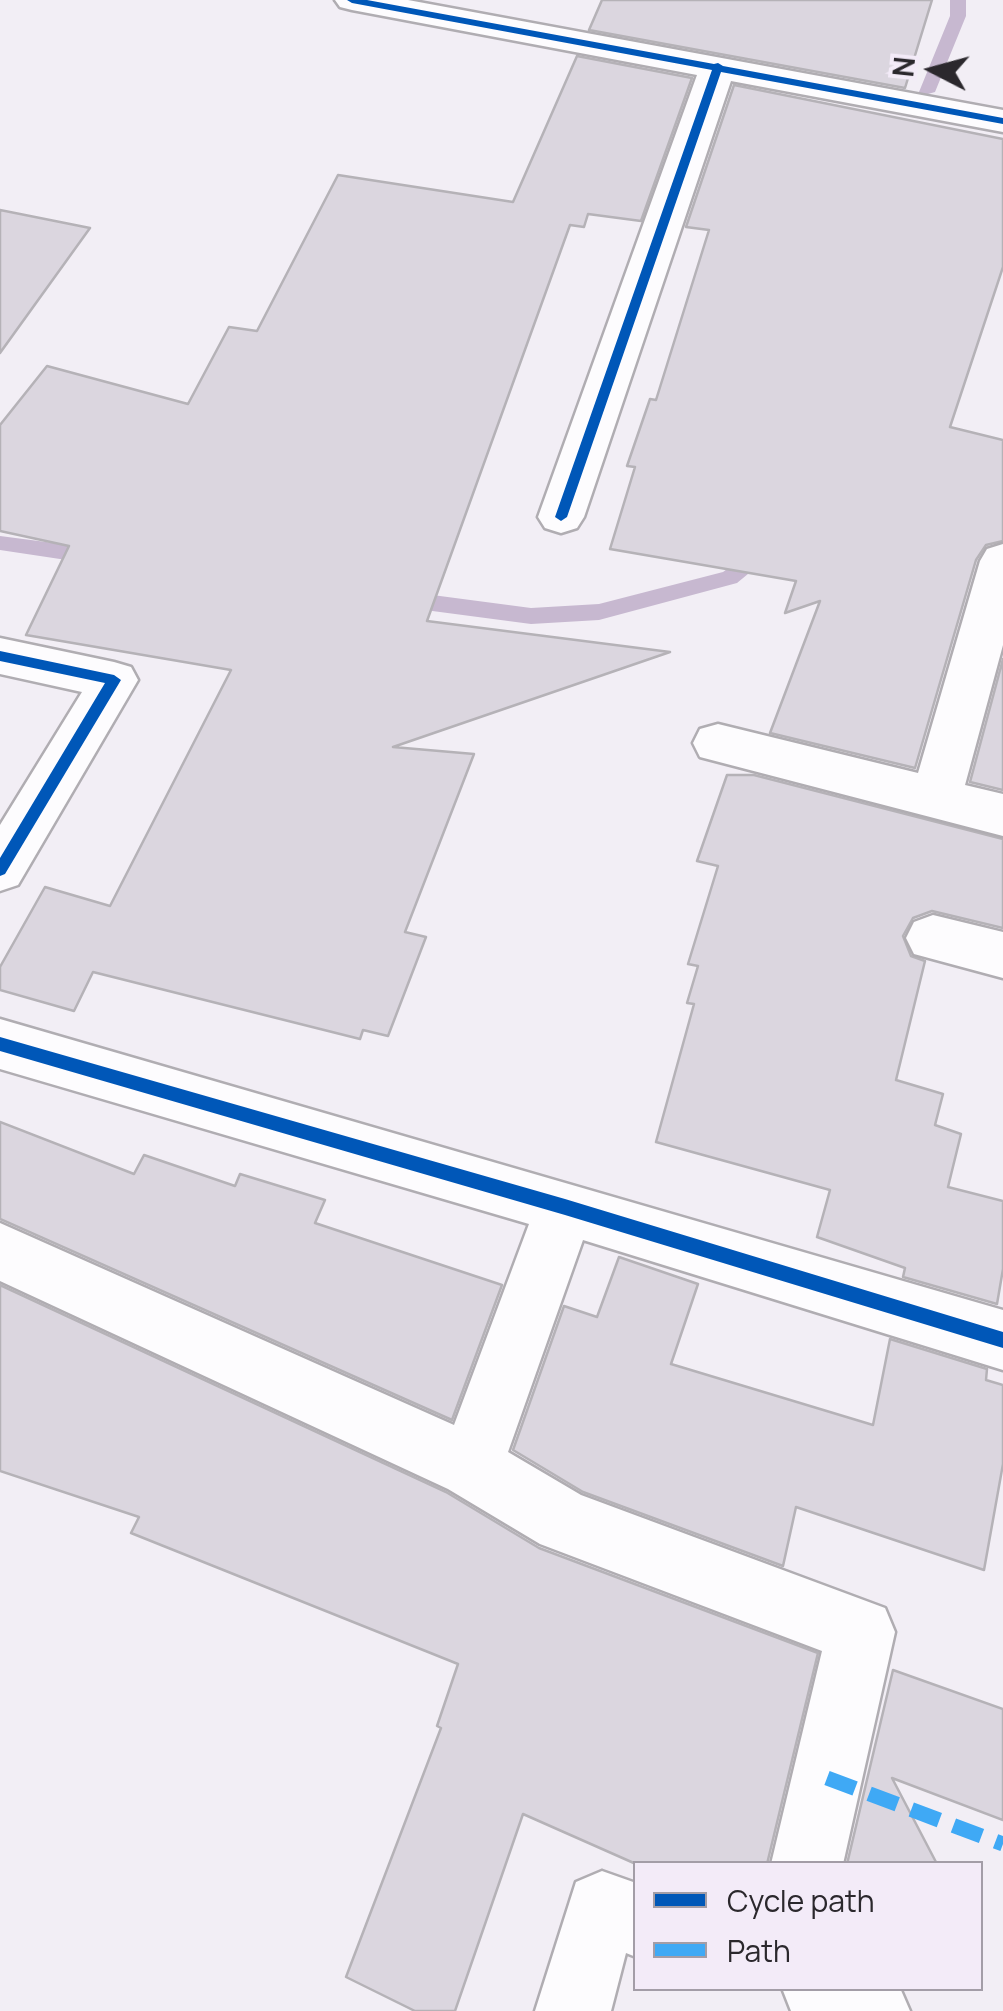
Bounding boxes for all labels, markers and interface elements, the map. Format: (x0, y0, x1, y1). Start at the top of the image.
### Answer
north arrow (883, 20, 983, 120)
text: N (883, 55, 923, 79)
legend (633, 1861, 983, 1991)
text: Cycle path (727, 1880, 875, 1921)
text: Path (727, 1930, 791, 1971)

